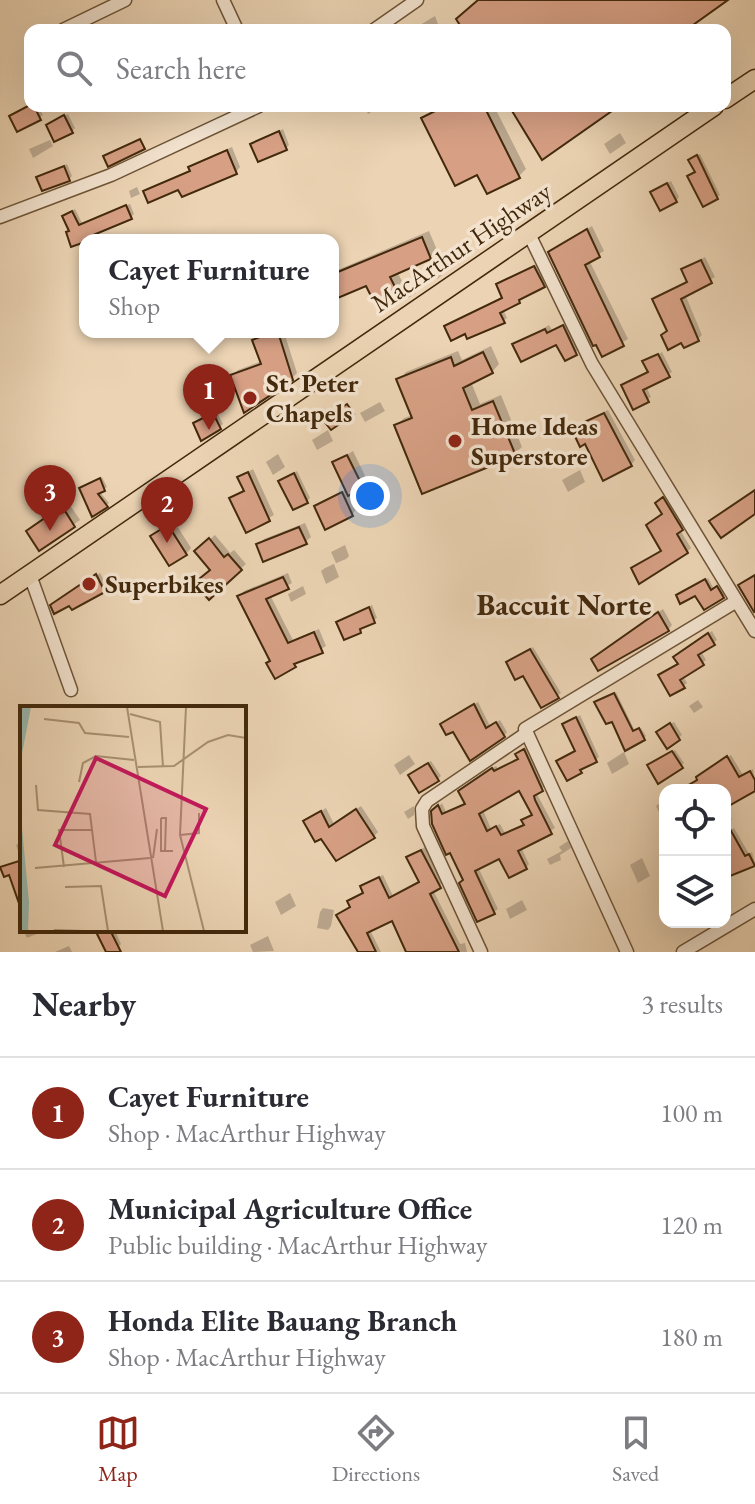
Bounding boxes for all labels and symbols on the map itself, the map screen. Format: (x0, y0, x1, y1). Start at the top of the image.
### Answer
street label: MacArthur Highway (364, 174, 558, 320)
pin: 1 (183, 364, 235, 430)
place label: St. Peter Chapels (266, 366, 359, 430)
marker: St. Peter Chapels (241, 389, 259, 407)
place label: Home Ideas Superstore (471, 409, 598, 473)
marker: Home Ideas Superstore (446, 432, 464, 450)
pin: 3 (24, 465, 76, 531)
your location (350, 476, 390, 516)
pin: 2 (141, 477, 193, 543)
place label: Superbikes (105, 567, 224, 601)
marker: Superbikes (80, 575, 98, 593)
district label: Baccuit Norte (476, 585, 652, 624)
inset map (20, 706, 246, 932)

